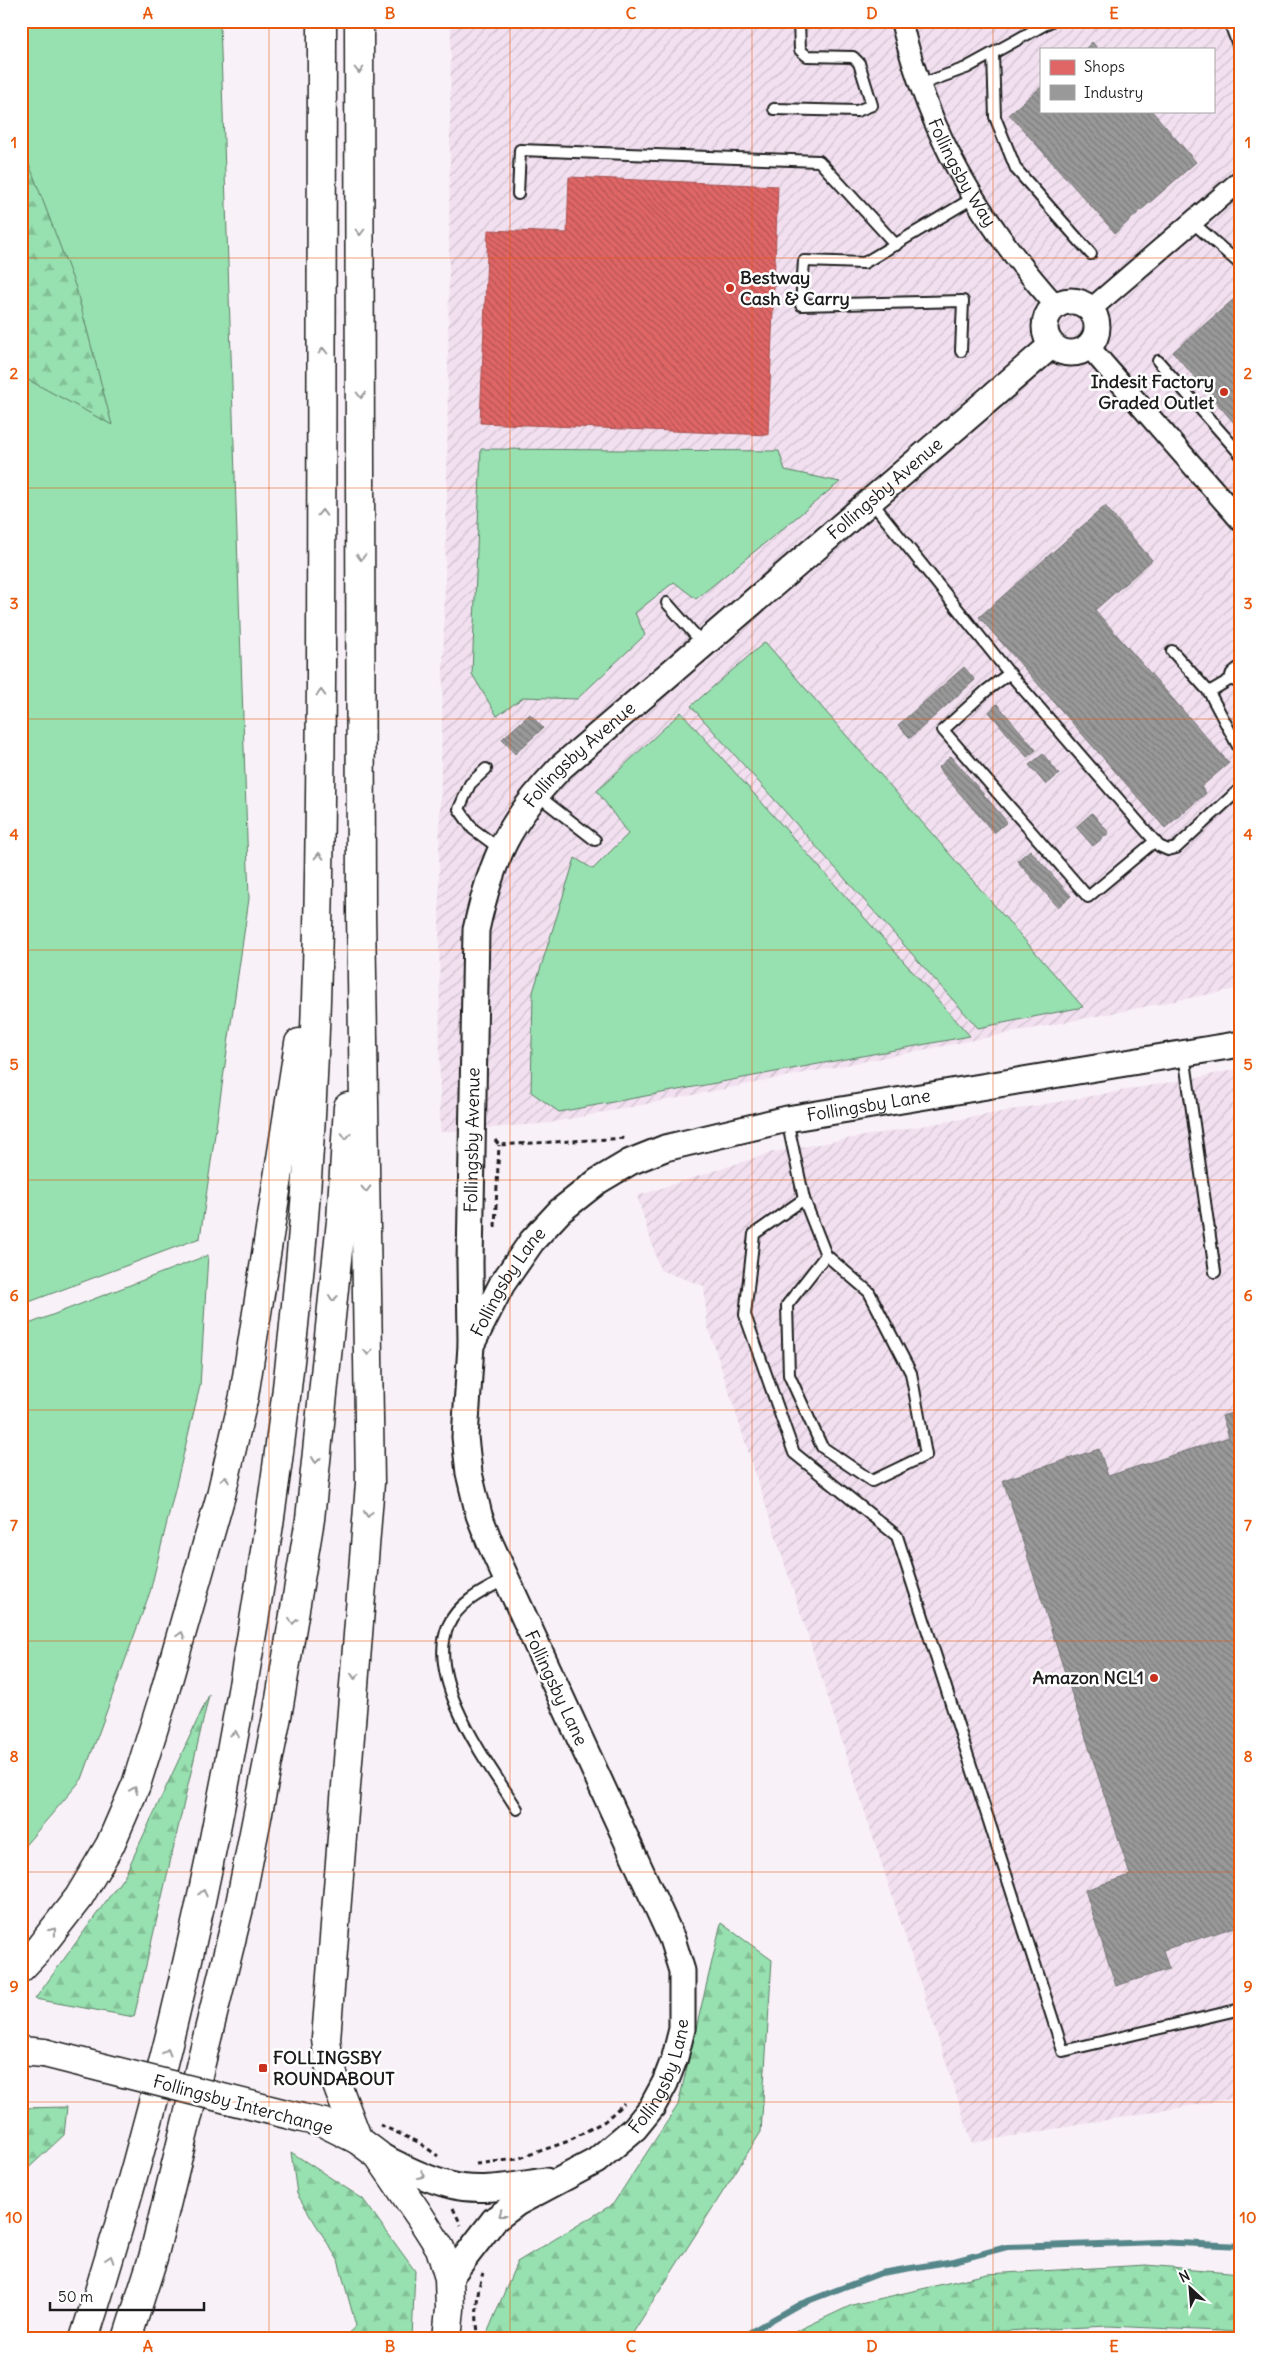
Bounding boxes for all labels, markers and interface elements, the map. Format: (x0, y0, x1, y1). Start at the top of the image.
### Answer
text: A (143, 3, 153, 23)
text: B (385, 3, 396, 23)
text: C (626, 3, 637, 23)
text: D (866, 3, 878, 23)
text: E (1109, 3, 1119, 23)
legend (1040, 48, 1214, 112)
text: Shops (1084, 57, 1125, 76)
one-way arrow (354, 66, 364, 74)
text: Industry (1084, 83, 1143, 102)
street label: Follingsby Way (923, 115, 1002, 231)
text: 1 (11, 132, 17, 152)
text: 1 (1245, 132, 1251, 152)
one-way arrow (355, 229, 365, 237)
place label: Bestway Cash & Carry (740, 266, 850, 310)
marker: Bestway Cash & Carry (724, 282, 736, 294)
one-way arrow (318, 347, 328, 354)
text: 2 (10, 363, 19, 383)
text: 2 (1244, 363, 1253, 383)
place label: Indesit Factory Graded Outlet (1091, 370, 1215, 414)
marker: Indesit Factory Graded Outlet (1218, 386, 1230, 398)
one-way arrow (356, 392, 366, 399)
street label: Follingsby Avenue (822, 432, 947, 544)
one-way arrow (317, 509, 328, 517)
one-way arrow (356, 554, 366, 562)
text: 3 (9, 593, 19, 613)
text: 3 (1243, 593, 1253, 613)
one-way arrow (316, 689, 326, 697)
street label: Follingsby Avenue (518, 696, 640, 812)
text: 4 (9, 824, 19, 844)
text: 4 (1243, 824, 1253, 844)
one-way arrow (314, 852, 324, 860)
text: 5 (9, 1054, 19, 1074)
text: 5 (1243, 1054, 1253, 1074)
street label: Follingsby Avenue (459, 1067, 485, 1213)
street label: Follingsby Lane (805, 1083, 932, 1127)
one-way arrow (341, 1132, 352, 1140)
one-way arrow (361, 1186, 371, 1193)
street label: Follingsby Lane (465, 1222, 550, 1340)
text: 6 (9, 1285, 19, 1305)
text: 6 (1243, 1285, 1253, 1305)
one-way arrow (327, 1294, 338, 1302)
one-way arrow (363, 1348, 373, 1356)
one-way arrow (311, 1456, 322, 1464)
one-way arrow (219, 1474, 230, 1483)
one-way arrow (363, 1510, 374, 1518)
text: 7 (10, 1515, 18, 1535)
text: 7 (1244, 1515, 1252, 1535)
one-way arrow (288, 1616, 298, 1625)
street label: Follingsby Lane (520, 1626, 593, 1749)
one-way arrow (175, 1631, 186, 1640)
place label: Amazon NCL1 (1033, 1666, 1144, 1689)
one-way arrow (349, 1672, 360, 1680)
marker: Amazon NCL1 (1148, 1672, 1160, 1684)
one-way arrow (229, 1730, 239, 1738)
text: 8 (9, 1746, 19, 1766)
text: 8 (1243, 1746, 1253, 1766)
one-way arrow (128, 1787, 138, 1795)
one-way arrow (197, 1889, 208, 1898)
one-way arrow (47, 1927, 56, 1936)
text: 9 (9, 1976, 19, 1996)
text: 9 (1243, 1976, 1253, 1996)
street label: Follingsby Lane (623, 2019, 693, 2138)
place label: FOLLINGSBY ROUNDABOUT (273, 2046, 395, 2090)
one-way arrow (161, 2047, 172, 2056)
marker: FOLLINGSBY ROUNDABOUT (257, 2062, 269, 2074)
street label: Follingsby Interchange (151, 2069, 336, 2140)
one-way arrow (417, 2169, 426, 2179)
text: 10 (6, 2207, 22, 2227)
text: 10 (1240, 2207, 1256, 2227)
one-way arrow (499, 2209, 508, 2217)
one-way arrow (104, 2255, 114, 2264)
north arrow (1164, 2262, 1214, 2312)
text: N (1176, 2266, 1193, 2287)
scale bar (50, 2280, 204, 2312)
text: 50 m (58, 2287, 93, 2306)
text: A (143, 2336, 153, 2356)
text: B (385, 2336, 396, 2356)
text: C (626, 2336, 637, 2356)
text: D (866, 2336, 878, 2356)
text: E (1109, 2336, 1119, 2356)

